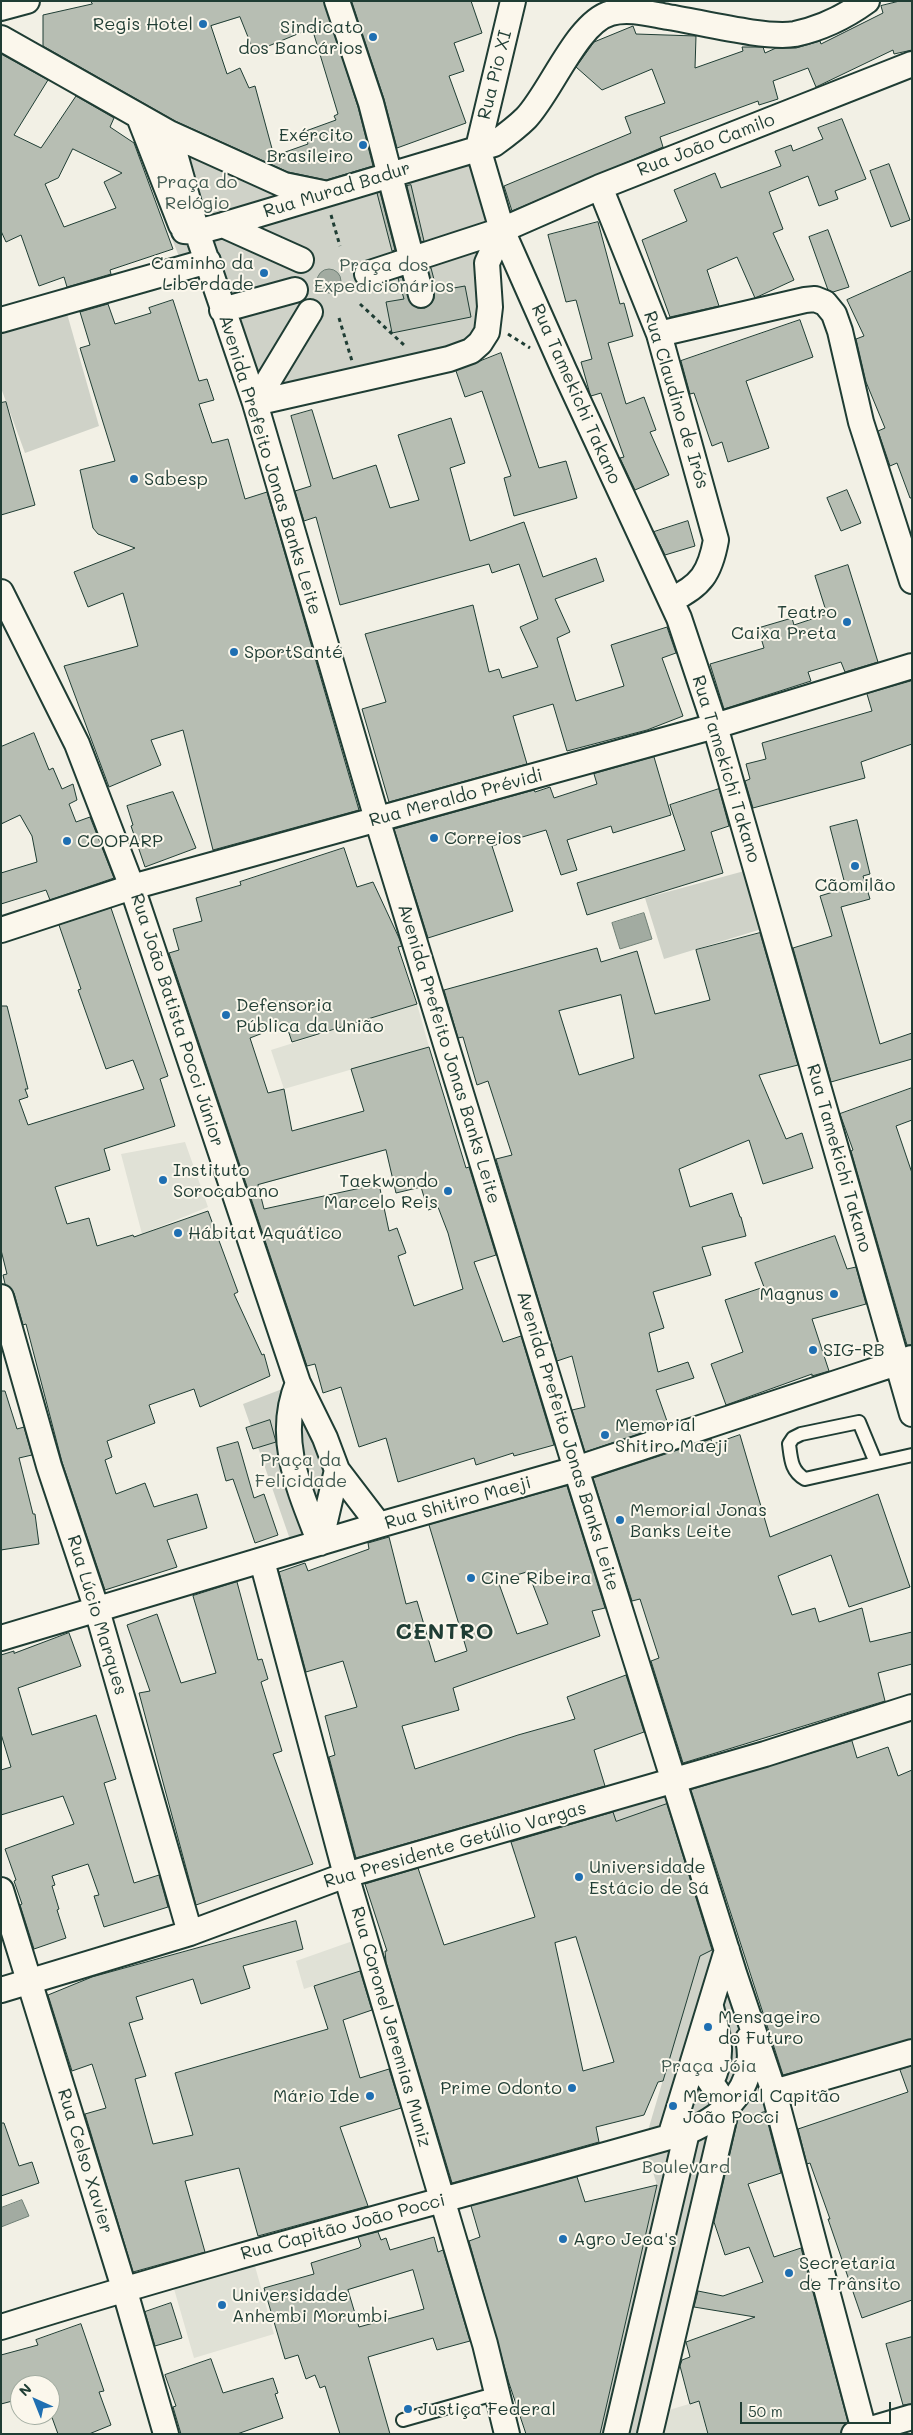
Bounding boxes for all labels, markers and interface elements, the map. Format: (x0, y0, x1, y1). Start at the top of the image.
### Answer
place label: Regis Hotel (93, 13, 193, 35)
place label: Sindicato dos Bancários (238, 16, 363, 58)
marker: Regis Hotel (197, 18, 209, 30)
street label: Rua Pio XI (473, 28, 517, 122)
marker: Sindicato dos Bancários (367, 31, 379, 43)
street label: Rua João Camilo (634, 109, 778, 181)
place label: Exército Brasileiro (266, 124, 353, 166)
marker: Exército Brasileiro (357, 139, 369, 151)
street label: Rua Murad Badur (261, 157, 413, 223)
park label: Praça do Relógio (157, 171, 237, 213)
place label: Caminho da Liberdade (151, 252, 254, 294)
park label: Praça dos Expedicionários (314, 254, 454, 296)
marker: Caminho da Liberdade (258, 267, 270, 279)
street label: Rua Tamekichi Takano (527, 301, 625, 487)
street label: Rua Claudino de Irós (639, 308, 713, 492)
street label: Avenida Prefeito Jonas Banks Leite (214, 313, 326, 617)
place label: Sabesp (144, 468, 208, 490)
marker: Sabesp (128, 473, 140, 485)
place label: Teatro Caixa Preta (731, 601, 837, 644)
marker: Teatro Caixa Preta (841, 616, 853, 628)
place label: SportSanté (244, 641, 343, 663)
marker: SportSanté (228, 646, 240, 658)
street label: Rua Tamekichi Takano (687, 673, 765, 865)
street label: Rua Meraldo Prévidi (367, 764, 545, 832)
place label: Correios (444, 827, 522, 849)
place label: COOPARP (77, 830, 163, 852)
marker: Correios (428, 832, 440, 844)
marker: COOPARP (61, 835, 73, 847)
marker: Cãomilão (849, 860, 861, 872)
place label: Cãomilão (815, 874, 895, 896)
street label: Rua João Batista Pocci Júnior (126, 891, 228, 1149)
street label: Avenida Prefeito Jonas Banks Leite (393, 902, 505, 1206)
place label: Defensoria Pública da União (236, 994, 384, 1036)
marker: Defensoria Pública da União (220, 1009, 232, 1021)
street label: Rua Tamekichi Takano (802, 1061, 876, 1255)
place label: Instituto Sorocabano (173, 1159, 279, 1202)
place label: Taekwondo Marcelo Reis (324, 1170, 438, 1212)
marker: Instituto Sorocabano (157, 1174, 169, 1186)
marker: Taekwondo Marcelo Reis (442, 1185, 454, 1197)
place label: Hábitat Aquático (188, 1222, 342, 1244)
marker: Hábitat Aquático (172, 1227, 184, 1239)
place label: Magnus (759, 1283, 824, 1305)
marker: Magnus (828, 1288, 840, 1300)
street label: Avenida Prefeito Jonas Banks Leite (512, 1289, 624, 1593)
place label: SIG-RB (823, 1339, 885, 1361)
marker: SIG-RB (807, 1344, 819, 1356)
place label: Memorial Shitiro Maeji (615, 1414, 728, 1456)
marker: Memorial Shitiro Maeji (599, 1429, 611, 1441)
park label: Praça da Felicidade (255, 1449, 347, 1492)
street label: Rua Shitiro Maeji (382, 1472, 534, 1534)
place label: Memorial Jonas Banks Leite (630, 1499, 767, 1542)
marker: Memorial Jonas Banks Leite (614, 1514, 626, 1526)
street label: Rua Lúcio Marques (62, 1532, 132, 1698)
place label: Cine Ribeira (481, 1567, 592, 1589)
marker: Cine Ribeira (465, 1572, 477, 1584)
district label: CENTRO (395, 1619, 495, 1645)
street label: Rua Presidente Getúlio Vargas (321, 1797, 589, 1893)
place label: Universidade Estácio de Sá (589, 1856, 709, 1898)
marker: Universidade Estácio de Sá (573, 1871, 585, 1883)
street label: Rua Coronel Jeremias Muniz (346, 1904, 436, 2150)
place label: Mensageiro do Futuro (718, 2006, 820, 2048)
marker: Mensageiro do Futuro (702, 2021, 714, 2033)
park label: Praça Jóia (661, 2055, 757, 2077)
place label: Prime Odonto (440, 2077, 562, 2099)
marker: Prime Odonto (566, 2082, 578, 2094)
place label: Mário Ide (273, 2085, 360, 2107)
place label: Memorial Capitão João Pocci (683, 2085, 840, 2128)
street label: Rua Celso Xavier (53, 2086, 117, 2236)
marker: Mário Ide (364, 2090, 376, 2102)
marker: Memorial Capitão João Pocci (667, 2100, 679, 2112)
park label: Boulevard (642, 2156, 730, 2178)
street label: Rua Capitão João Pocci (238, 2189, 448, 2265)
place label: Agro Jeca's (573, 2228, 677, 2250)
marker: Agro Jeca's (557, 2233, 569, 2245)
place label: Secretaria de Trânsito (799, 2252, 900, 2294)
marker: Secretaria de Trânsito (783, 2267, 795, 2279)
place label: Universidade Anhembi Morumbi (232, 2284, 388, 2326)
marker: Universidade Anhembi Morumbi (216, 2299, 228, 2311)
north arrow (10, 2375, 60, 2425)
text: N (14, 2379, 35, 2400)
scale bar (743, 2392, 894, 2424)
place label: Justiça Federal (418, 2398, 556, 2420)
text: 50 m (748, 2401, 783, 2421)
marker: Justiça Federal (402, 2403, 414, 2415)

